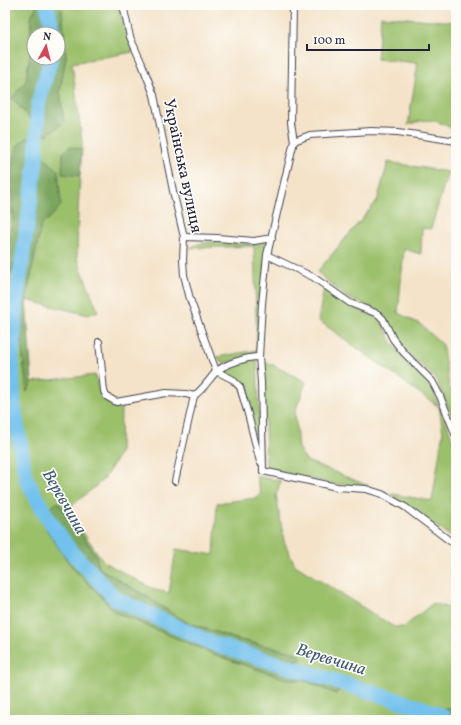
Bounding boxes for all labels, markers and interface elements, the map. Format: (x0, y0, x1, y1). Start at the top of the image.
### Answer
north arrow (26, 26, 66, 66)
scale bar (307, 26, 429, 52)
text: N (42, 30, 52, 45)
text: 100 m (313, 33, 346, 49)
street label: Українська вулиця (157, 97, 207, 235)
water label: Веревчина (36, 465, 92, 539)
water label: Веревчина (293, 639, 369, 681)

